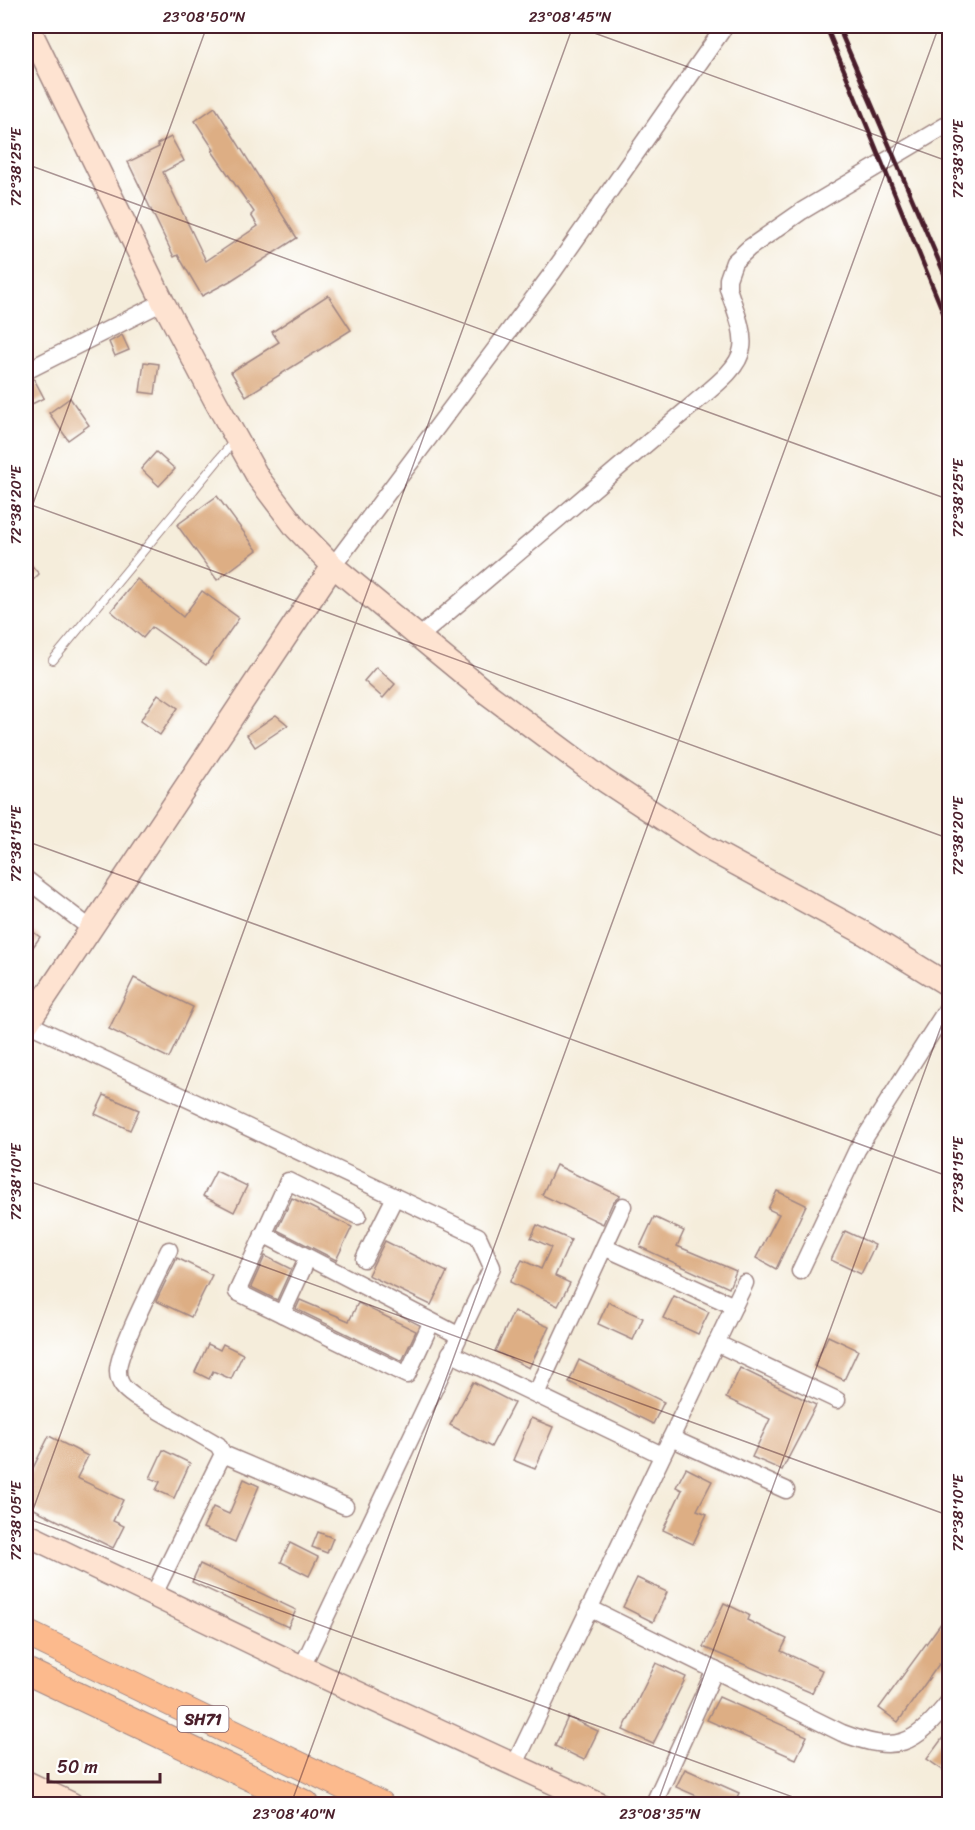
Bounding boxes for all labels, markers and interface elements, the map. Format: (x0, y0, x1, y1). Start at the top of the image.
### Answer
text: 23°08'50"N (163, 4, 246, 30)
text: 23°08'45"N (529, 4, 612, 30)
text: 72°38'30"E (945, 118, 971, 198)
text: 72°38'25"E (3, 126, 29, 206)
text: 72°38'25"E (945, 457, 971, 537)
text: 72°38'20"E (3, 464, 29, 545)
text: 72°38'20"E (945, 795, 971, 876)
text: 72°38'15"E (3, 804, 29, 882)
text: 72°38'15"E (945, 1135, 971, 1213)
text: 72°38'10"E (3, 1142, 29, 1220)
text: 72°38'10"E (945, 1473, 971, 1551)
text: 72°38'05"E (3, 1479, 29, 1561)
road number: SH71 (178, 1706, 228, 1732)
scale bar (48, 1746, 160, 1784)
text: 50 m (57, 1751, 98, 1783)
text: 23°08'40"N (253, 1801, 336, 1827)
text: 23°08'35"N (619, 1801, 701, 1827)

